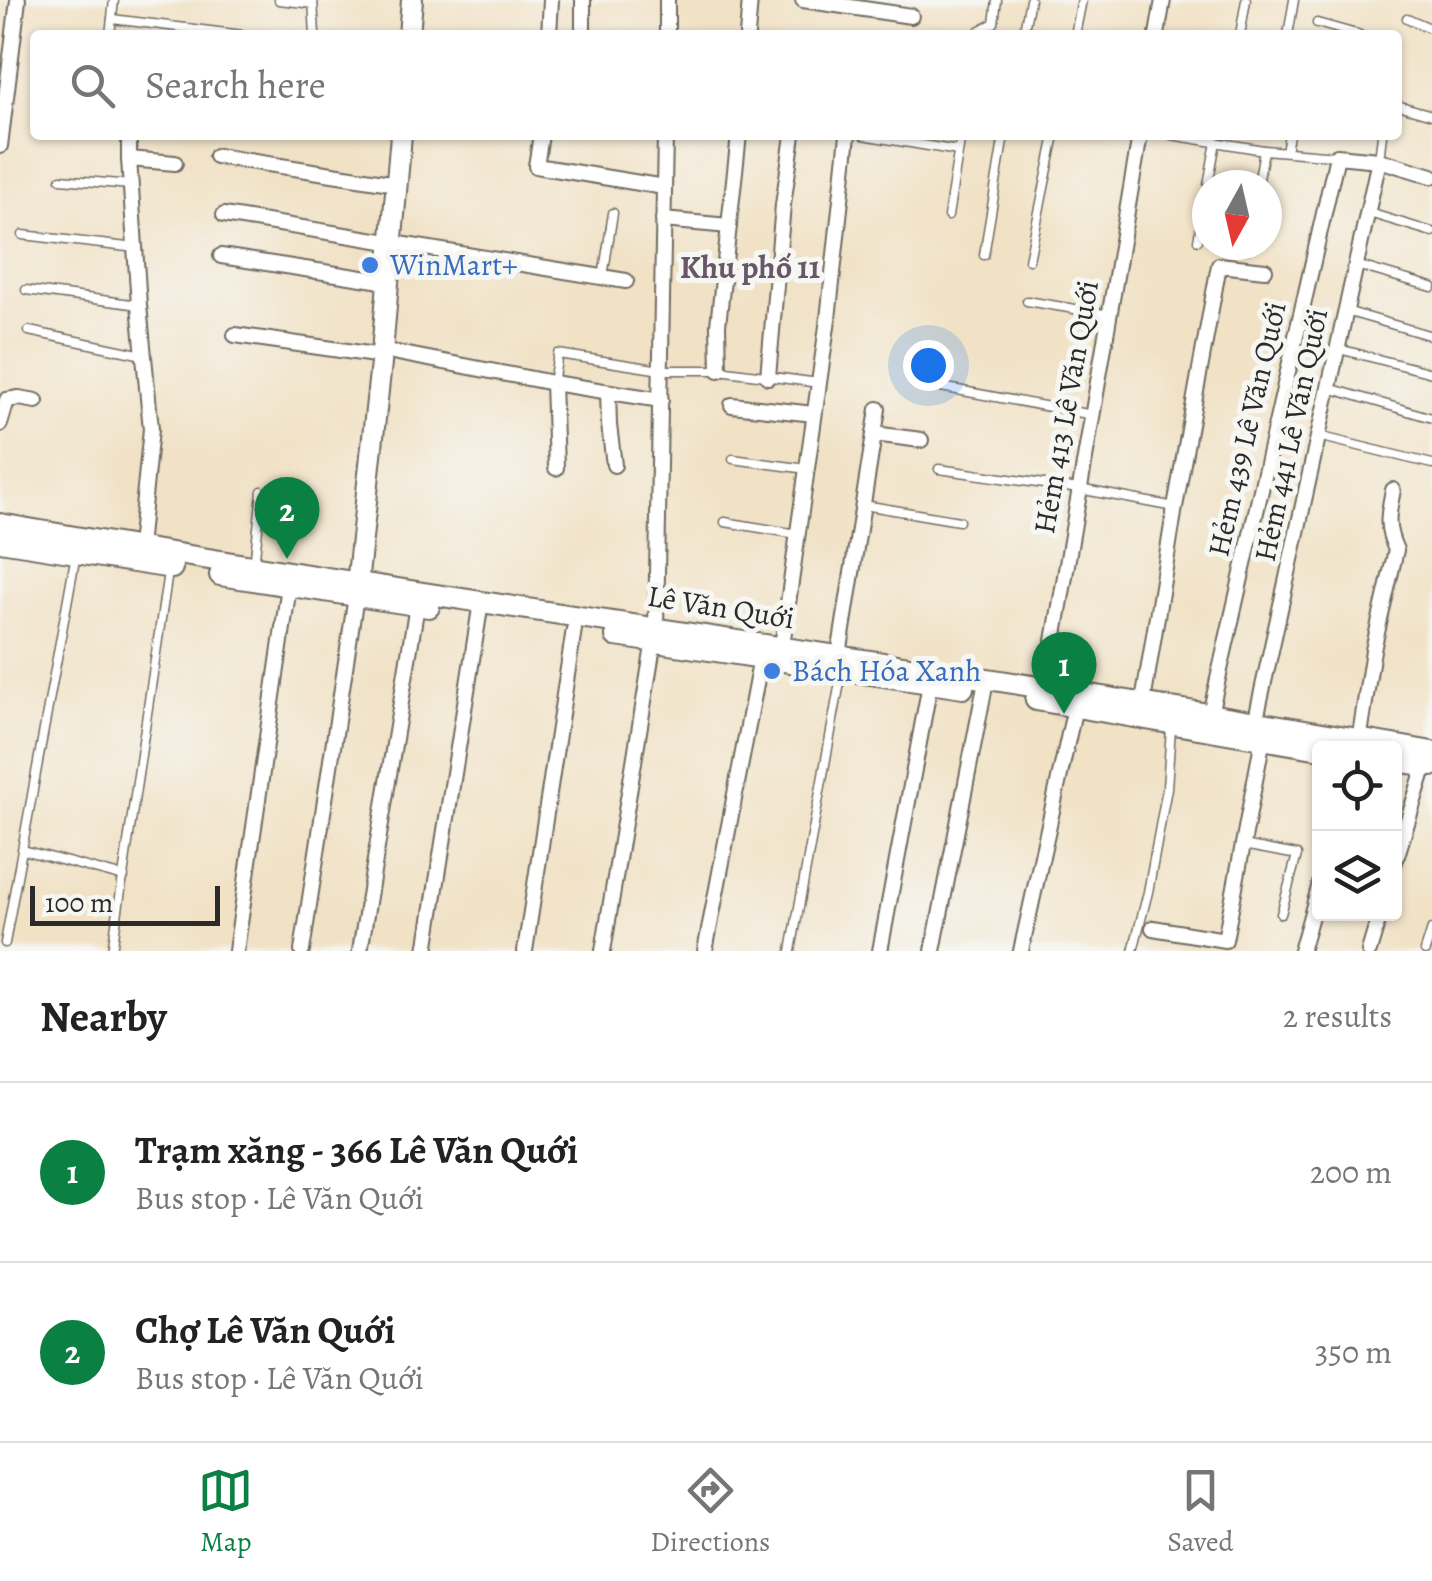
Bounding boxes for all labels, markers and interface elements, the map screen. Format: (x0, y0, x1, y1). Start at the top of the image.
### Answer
search box (30, 30, 1402, 140)
icon: search (65, 58, 120, 113)
text: Search here (145, 59, 326, 111)
north arrow (1192, 170, 1282, 260)
place label: WinMart+ (389, 245, 517, 285)
district label: Khu phố 11 (680, 245, 820, 289)
marker: WinMart+ (359, 254, 381, 276)
street label: Hẻm 413 Lê Văn Quới (1024, 277, 1108, 537)
street label: Hẻm 439 Lê Văn Quới (1198, 298, 1296, 560)
street label: Hẻm 441 Lê Văn Quới (1245, 305, 1337, 565)
your location (903, 340, 954, 391)
pin: 2 (254, 476, 320, 559)
street label: Lê Văn Quới (645, 576, 797, 638)
pin: 1 (1032, 632, 1096, 714)
place label: Bách Hóa Xanh (792, 651, 981, 691)
marker: Bách Hóa Xanh (761, 660, 783, 682)
map controls (1312, 741, 1402, 921)
button: locate (1312, 741, 1402, 831)
button: layers (1312, 831, 1402, 921)
scale bar (30, 881, 220, 926)
text: 100 m (45, 884, 113, 922)
text: Nearby (40, 988, 167, 1045)
text: 2 results (1283, 994, 1392, 1038)
text: Trạm xăng - 366 Lê Văn Quới (135, 1124, 578, 1176)
text: 1 (67, 1150, 78, 1194)
text: 200 m (1310, 1150, 1392, 1194)
text: Bus stop · Lê Văn Quới (135, 1176, 424, 1220)
text: Chợ Lê Văn Quới (135, 1304, 395, 1356)
text: 2 (65, 1330, 80, 1374)
text: 350 m (1315, 1330, 1392, 1374)
text: Bus stop · Lê Văn Quới (135, 1356, 424, 1400)
tab: Map (198, 1463, 253, 1561)
tab: Directions (650, 1463, 770, 1561)
tab: Saved (1167, 1463, 1234, 1561)

